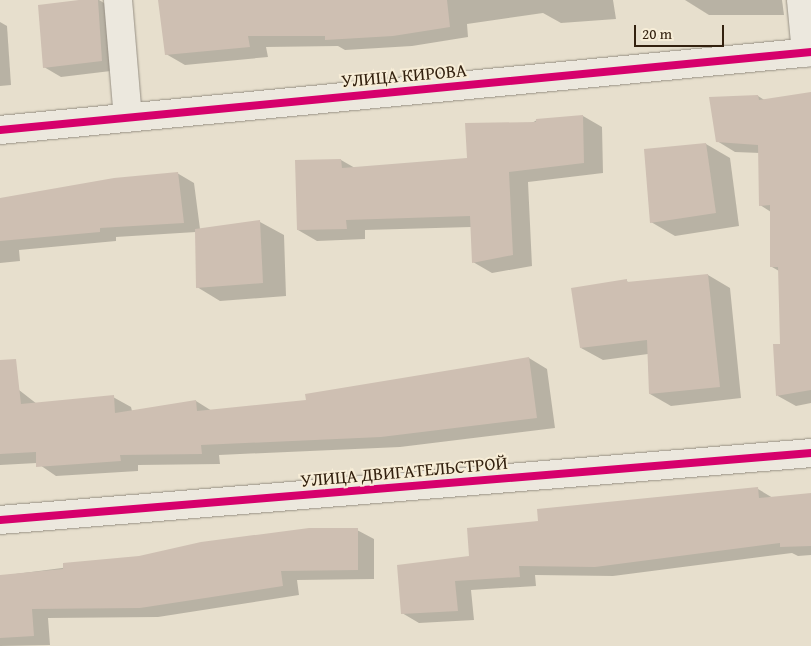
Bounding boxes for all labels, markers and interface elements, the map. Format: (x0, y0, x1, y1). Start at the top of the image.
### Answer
scale bar (636, 15, 726, 47)
text: 20 m (642, 23, 672, 44)
street label: УЛИЦА КИРОВА (340, 60, 468, 92)
street label: УЛИЦА ДВИГАТЕЛЬСТРОЙ (300, 452, 508, 492)

